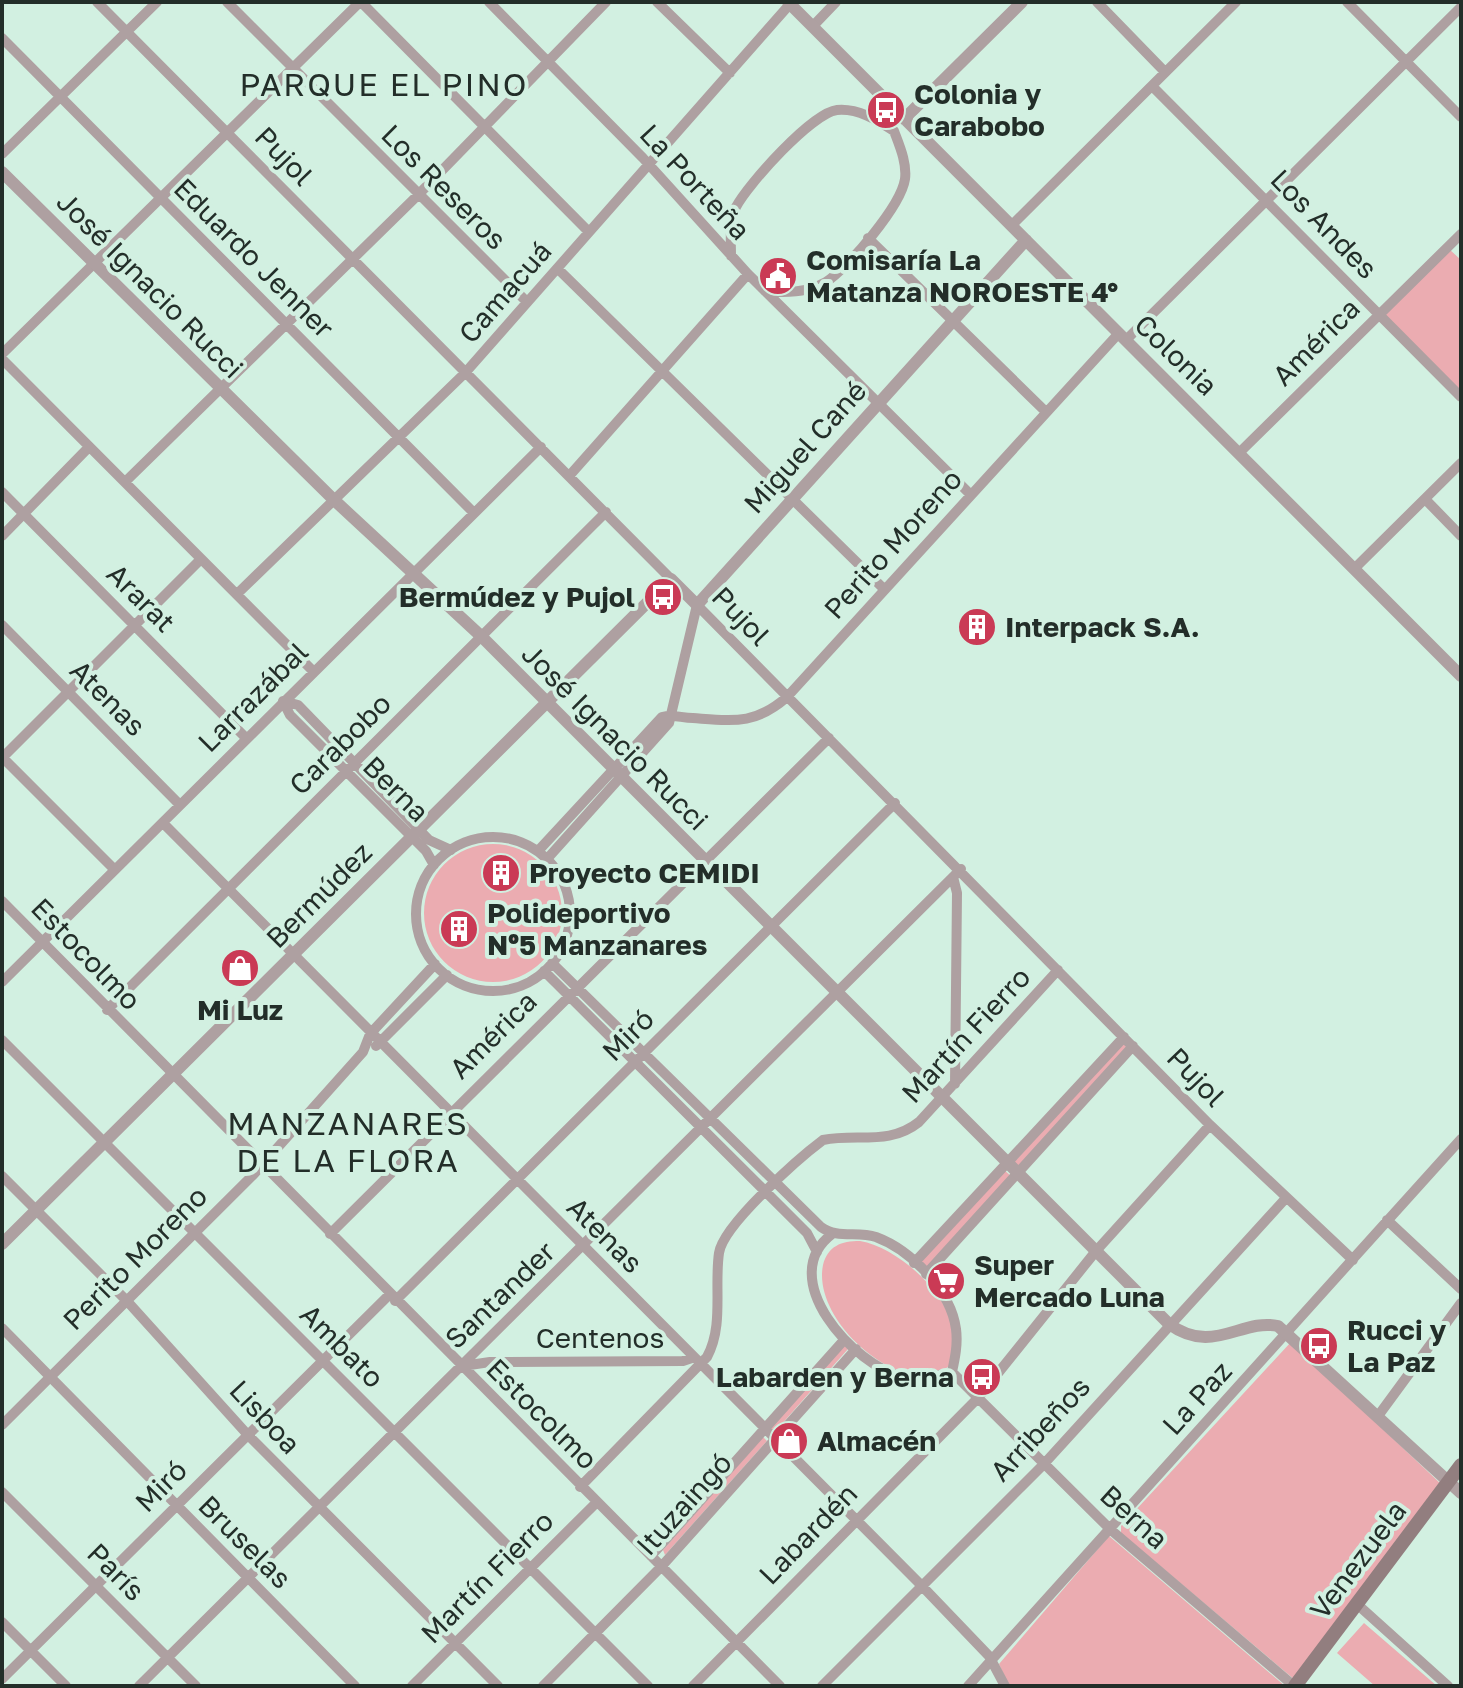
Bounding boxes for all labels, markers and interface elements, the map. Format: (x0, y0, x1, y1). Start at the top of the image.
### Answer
district label: PARQUE EL PINO (240, 65, 528, 103)
place label: Colonia y Carabobo (914, 77, 1045, 142)
bus stop icon: Colonia y Carabobo (865, 89, 907, 131)
street label: Los Reseros (375, 117, 514, 256)
street label: La Porteña (634, 117, 757, 246)
street label: Pujol (249, 120, 320, 192)
street label: Los Andes (1264, 162, 1384, 285)
street label: Eduardo Jenner (168, 171, 341, 344)
street label: José Ignacio Rucci (50, 185, 250, 385)
street label: Camacuá (452, 234, 558, 349)
place label: Comisaría La Matanza NOROESTE 4° (806, 243, 1118, 308)
public building icon: Comisaría La Matanza NOROESTE 4° (757, 255, 799, 297)
street label: América (1265, 291, 1366, 392)
street label: Colonia (1128, 307, 1224, 402)
street label: Miguel Cané (737, 374, 873, 519)
street label: Perito Moreno (817, 462, 968, 625)
street label: Ararat (100, 557, 182, 639)
bus stop icon: Bermúdez y Pujol (642, 576, 684, 618)
place label: Bermúdez y Pujol (399, 580, 635, 613)
street label: Pujol (706, 580, 777, 652)
building icon: Interpack S.A. (956, 606, 998, 648)
place label: Interpack S.A. (1005, 610, 1200, 643)
street label: Larrazábal (191, 635, 314, 758)
street label: José Ignacio Rucci (515, 637, 715, 837)
street label: Atenas (64, 653, 153, 742)
street label: Carabobo (282, 686, 397, 801)
street label: Berna (357, 749, 436, 828)
street label: Bermúdez (259, 835, 378, 954)
building icon: Proyecto CEMIDI (480, 852, 522, 894)
place label: Proyecto CEMIDI (529, 856, 760, 889)
street label: Estocolmo (25, 891, 148, 1016)
place label: Polideportivo Nº5 Manzanares (487, 896, 708, 961)
building icon: Polideportivo Nº5 Manzanares (438, 908, 480, 950)
shop icon: Mi Luz (219, 947, 261, 989)
street label: Martín Fierro (895, 960, 1037, 1109)
street label: América (442, 984, 543, 1085)
place label: Mi Luz (197, 993, 283, 1026)
street label: Miró (595, 1002, 660, 1067)
street label: Pujol (1161, 1041, 1232, 1113)
district label: MANZANARES DE LA FLORA (227, 1104, 469, 1179)
street label: Perito Moreno (56, 1179, 213, 1336)
street label: Atenas (561, 1190, 650, 1279)
street label: Santander (438, 1234, 561, 1355)
place label: Super Mercado Luna (974, 1248, 1165, 1313)
supermarket icon: Super Mercado Luna (925, 1260, 967, 1302)
street label: Ambato (294, 1297, 391, 1394)
place label: Rucci y La Paz (1347, 1313, 1447, 1378)
street label: Centenos (536, 1321, 664, 1354)
bus stop icon: Rucci y La Paz (1298, 1325, 1340, 1367)
street label: Estocolmo (480, 1352, 604, 1476)
street label: La Paz (1155, 1354, 1238, 1441)
bus stop icon: Labarden y Berna (961, 1356, 1003, 1398)
place label: Labarden y Berna (716, 1360, 954, 1393)
street label: Arribeños (983, 1370, 1096, 1488)
street label: Lisboa (223, 1373, 307, 1460)
shop icon: Almacén (768, 1420, 810, 1462)
place label: Almacén (817, 1424, 936, 1457)
street label: Ituzaingó (629, 1446, 738, 1561)
street label: Miró (128, 1453, 193, 1518)
street label: Labardén (752, 1477, 863, 1591)
street label: Berna (1094, 1478, 1175, 1555)
street label: Bruselas (192, 1488, 299, 1595)
street label: Venezuela (1303, 1494, 1413, 1625)
street label: Martín Fierro (414, 1504, 560, 1650)
street label: París (81, 1536, 152, 1607)

